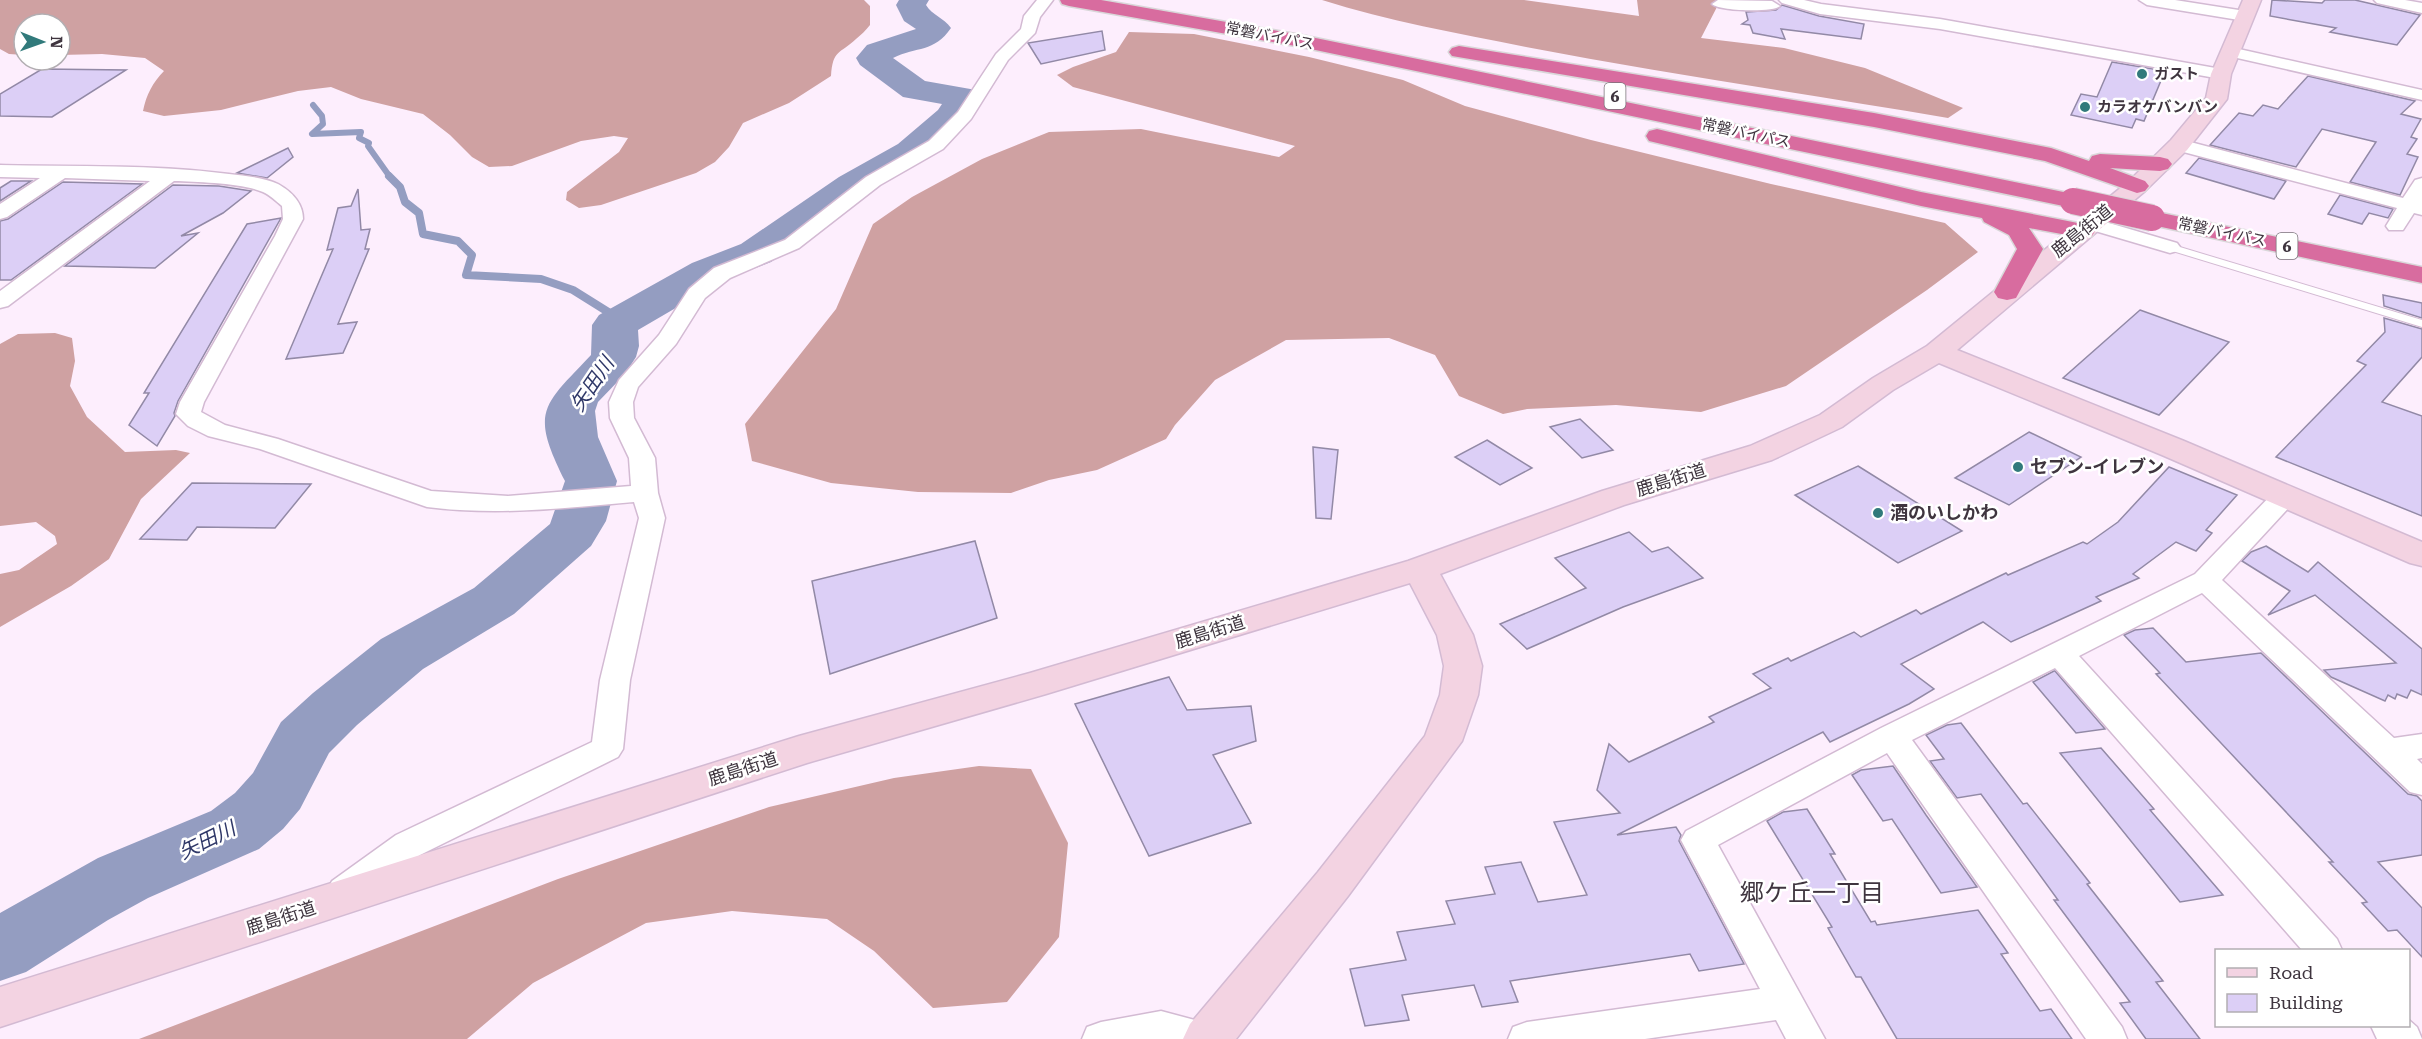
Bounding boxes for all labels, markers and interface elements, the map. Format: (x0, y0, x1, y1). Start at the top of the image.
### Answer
north arrow (12, 12, 72, 72)
street label: 常磐バイパス (1224, 19, 1316, 53)
text: N (47, 36, 66, 49)
place label: ガスト (2154, 65, 2199, 83)
marker: ガスト (2135, 67, 2149, 81)
road number: 6 (1604, 83, 1626, 109)
place label: カラオケバンバン (2097, 98, 2218, 116)
marker: カラオケバンバン (2078, 100, 2092, 114)
street label: 常磐バイパス (1700, 115, 1792, 151)
street label: 鹿島街道 (2047, 200, 2116, 261)
street label: 常磐バイパス (2176, 214, 2268, 250)
road number: 6 (2276, 233, 2298, 259)
water label: 矢田川 (565, 351, 620, 416)
place label: セブン-イレブン (2030, 456, 2164, 477)
street label: 鹿島街道 (1633, 459, 1708, 500)
marker: セブン-イレブン (2011, 460, 2025, 474)
place label: 酒のいしかわ (1890, 502, 1998, 523)
marker: 酒のいしかわ (1871, 506, 1885, 520)
street label: 鹿島街道 (1172, 611, 1247, 652)
street label: 鹿島街道 (705, 747, 780, 790)
water label: 矢田川 (175, 815, 241, 864)
district label: 郷ケ丘一丁目 (1740, 879, 1884, 907)
street label: 鹿島街道 (243, 896, 318, 939)
legend (2215, 949, 2410, 1027)
text: Road (2269, 962, 2314, 983)
text: Building (2269, 992, 2343, 1013)

